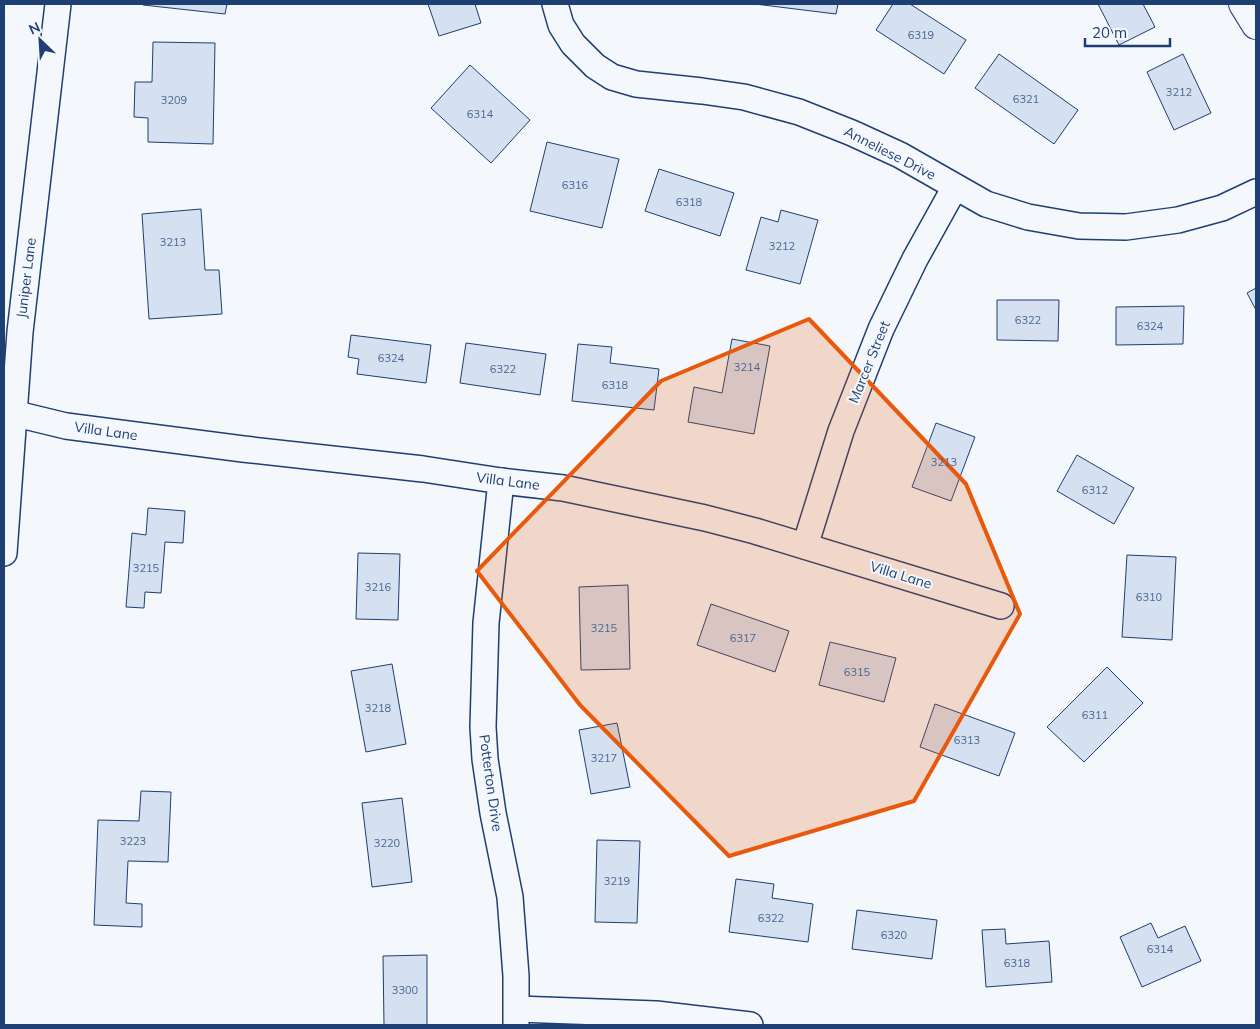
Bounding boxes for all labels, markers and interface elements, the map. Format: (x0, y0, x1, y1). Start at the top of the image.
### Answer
north arrow (15, 15, 65, 65)
scale bar (1085, 15, 1170, 47)
text: N (26, 18, 43, 39)
text: 20 m (1092, 23, 1127, 42)
house number: 6319 (908, 28, 934, 42)
house number: 3212 (1166, 85, 1193, 99)
house number: 6321 (1013, 92, 1039, 106)
house number: 3209 (161, 93, 187, 107)
house number: 6314 (467, 107, 494, 121)
street label: Anneliese Drive (841, 122, 939, 184)
house number: 6316 (562, 178, 589, 192)
house number: 6318 (676, 195, 703, 209)
house number: 3213 (160, 235, 186, 249)
street label: Juniper Lane (12, 237, 40, 319)
house number: 3212 (769, 239, 796, 253)
house number: 6322 (1015, 313, 1042, 327)
street label: Marcer Street (844, 318, 894, 406)
house number: 6324 (1137, 319, 1164, 333)
house number: 6324 (378, 351, 405, 365)
house number: 3214 (734, 360, 761, 374)
house number: 6322 (490, 362, 517, 376)
house number: 6318 (602, 378, 629, 392)
street label: Villa Lane (73, 418, 139, 444)
house number: 3213 (931, 455, 957, 469)
street label: Villa Lane (475, 468, 541, 494)
house number: 6312 (1082, 483, 1109, 497)
street label: Villa Lane (868, 557, 934, 593)
house number: 3215 (133, 561, 160, 575)
house number: 3216 (365, 580, 392, 594)
house number: 6310 (1136, 590, 1163, 604)
house number: 3215 (591, 621, 618, 635)
house number: 6317 (730, 631, 756, 645)
house number: 6315 (844, 665, 871, 679)
house number: 3218 (365, 701, 392, 715)
house number: 6311 (1082, 708, 1108, 722)
street label: Potterton Drive (475, 733, 507, 833)
house number: 6313 (954, 733, 980, 747)
house number: 3217 (591, 751, 617, 765)
house number: 3223 (120, 834, 146, 848)
house number: 3220 (374, 836, 401, 850)
house number: 3219 (604, 874, 630, 888)
house number: 6322 (758, 911, 785, 925)
house number: 6320 (881, 928, 908, 942)
house number: 6314 (1147, 942, 1174, 956)
house number: 6318 (1004, 956, 1031, 970)
house number: 3300 (392, 983, 419, 997)

